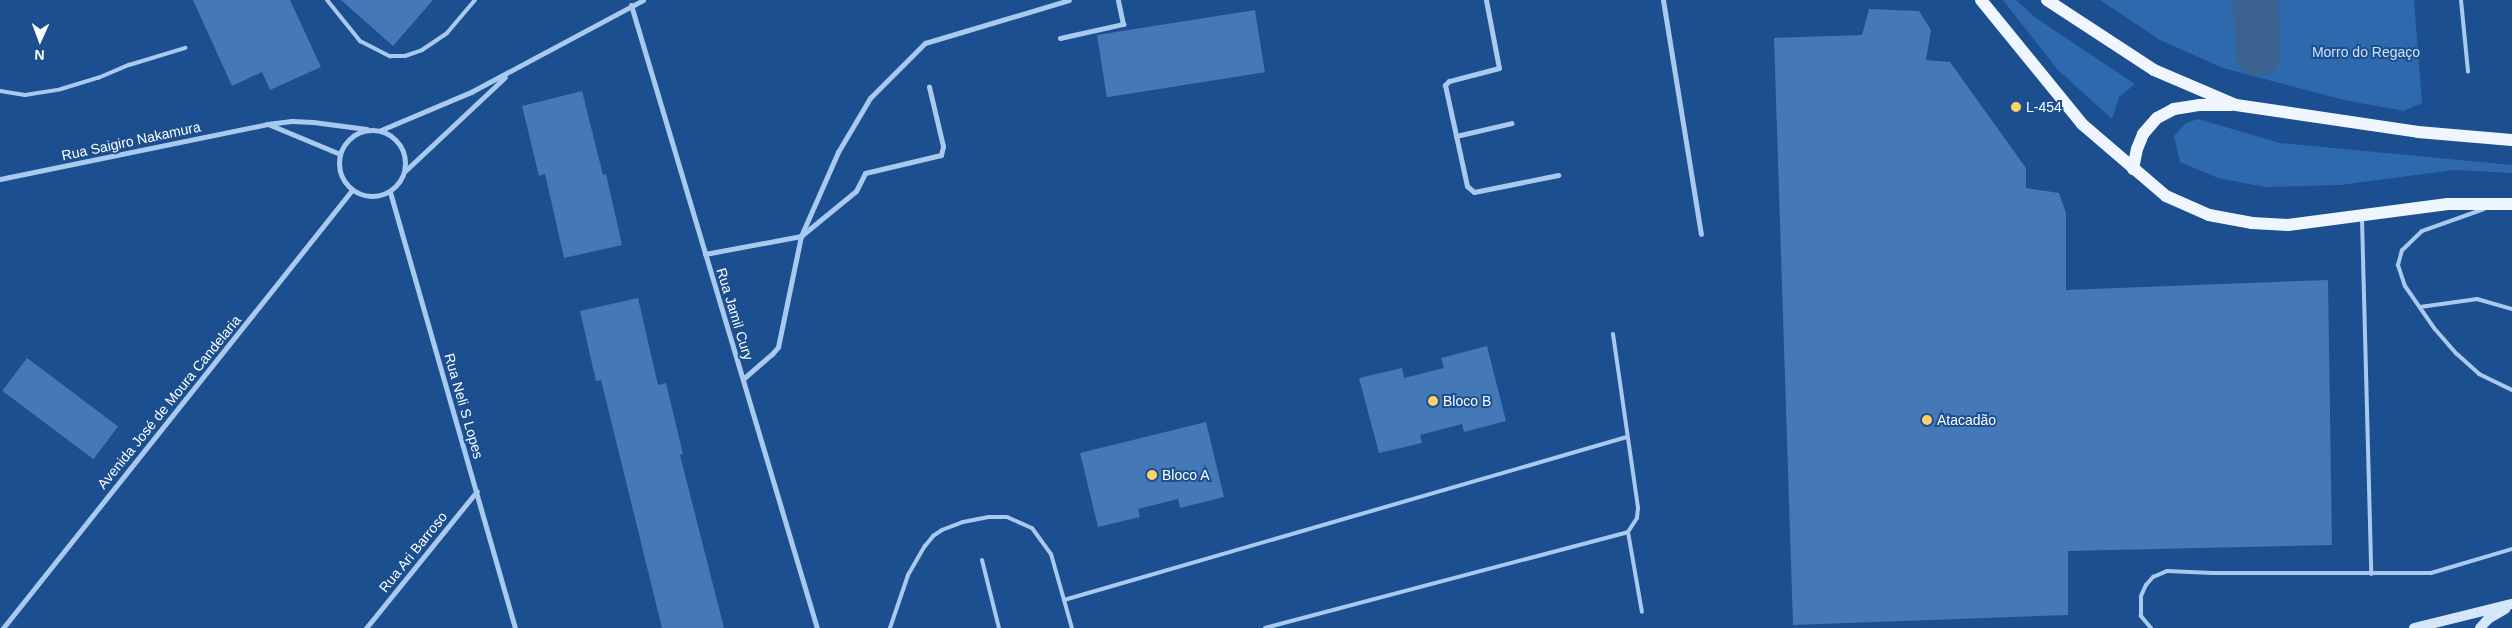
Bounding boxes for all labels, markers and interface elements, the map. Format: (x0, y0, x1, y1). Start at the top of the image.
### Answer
north arrow (15, 15, 65, 65)
park label: Morro do Regaço (2312, 44, 2420, 60)
text: N (34, 47, 45, 63)
place label: L-454 (2026, 99, 2062, 115)
marker: L-454 (2010, 101, 2022, 113)
street label: Rua Saigiro Nakamura (60, 118, 202, 164)
street label: Rua Jamil Cury (713, 266, 757, 362)
street label: Avenida José de Moura Candelaria (94, 312, 244, 492)
street label: Rua Neli S Lopes (441, 351, 487, 461)
place label: Bloco B (1443, 393, 1491, 409)
marker: Bloco B (1427, 395, 1439, 407)
place label: Atacadão (1937, 412, 1996, 428)
marker: Atacadão (1921, 414, 1933, 426)
place label: Bloco A (1162, 467, 1210, 483)
marker: Bloco A (1146, 469, 1158, 481)
street label: Rua Ari Barroso (375, 508, 451, 596)

